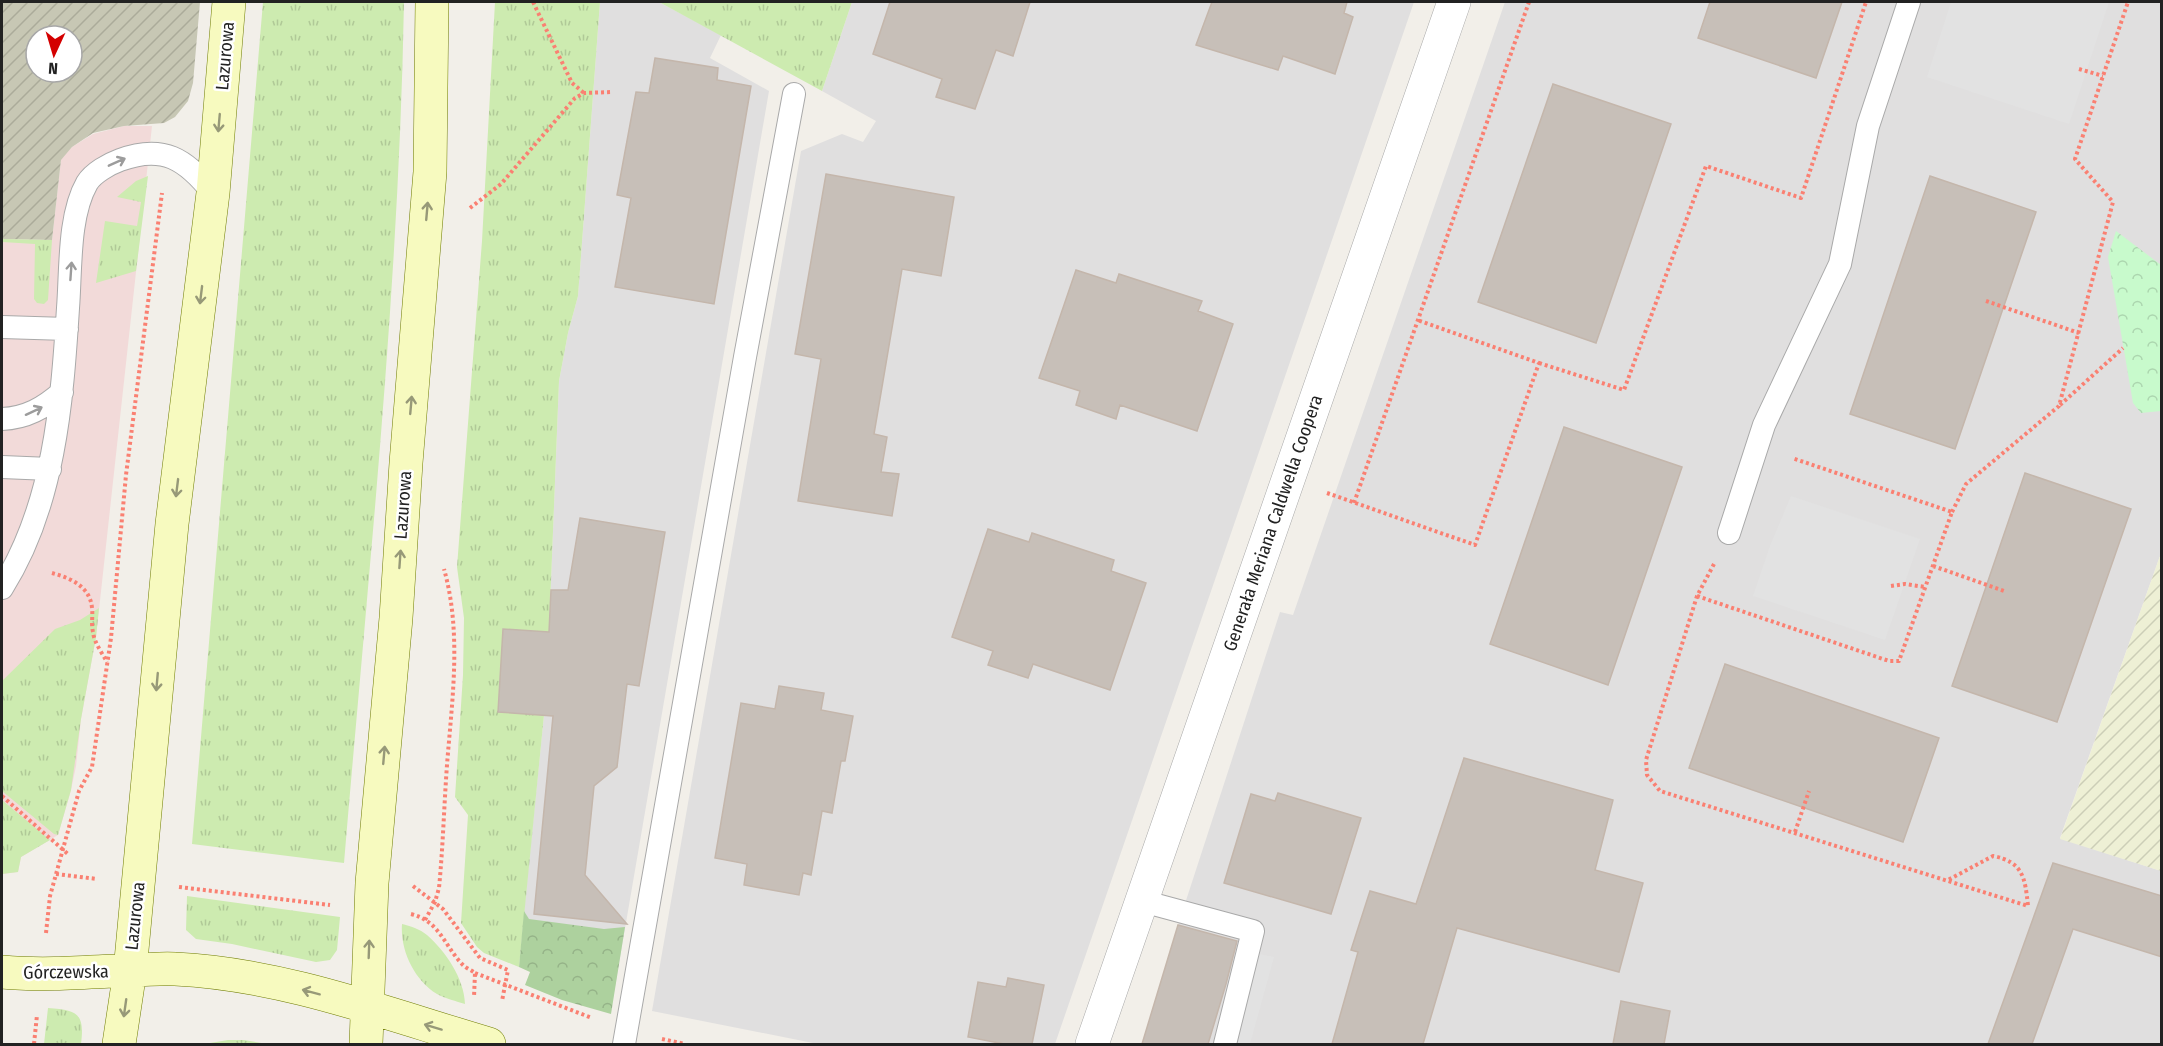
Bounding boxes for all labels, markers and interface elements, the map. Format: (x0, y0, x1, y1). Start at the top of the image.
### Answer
street label: Lazurowa (211, 21, 239, 91)
north arrow (24, 24, 84, 84)
text: N (48, 59, 58, 78)
one-way arrow (213, 112, 224, 132)
one-way arrow (107, 155, 125, 167)
one-way arrow (422, 201, 433, 221)
one-way arrow (66, 261, 77, 281)
one-way arrow (195, 284, 206, 304)
street label: Generała Meriana Caldwella Coopera (1219, 392, 1327, 654)
one-way arrow (406, 396, 417, 416)
one-way arrow (25, 405, 43, 417)
street label: Lazurowa (390, 470, 416, 540)
one-way arrow (171, 478, 182, 498)
one-way arrow (394, 550, 405, 570)
one-way arrow (151, 672, 162, 692)
one-way arrow (379, 745, 390, 765)
street label: Lazurowa (120, 881, 150, 951)
one-way arrow (364, 939, 375, 959)
street label: Górczewska (23, 960, 109, 984)
one-way arrow (302, 986, 321, 998)
one-way arrow (119, 997, 130, 1017)
one-way arrow (424, 1021, 443, 1032)

